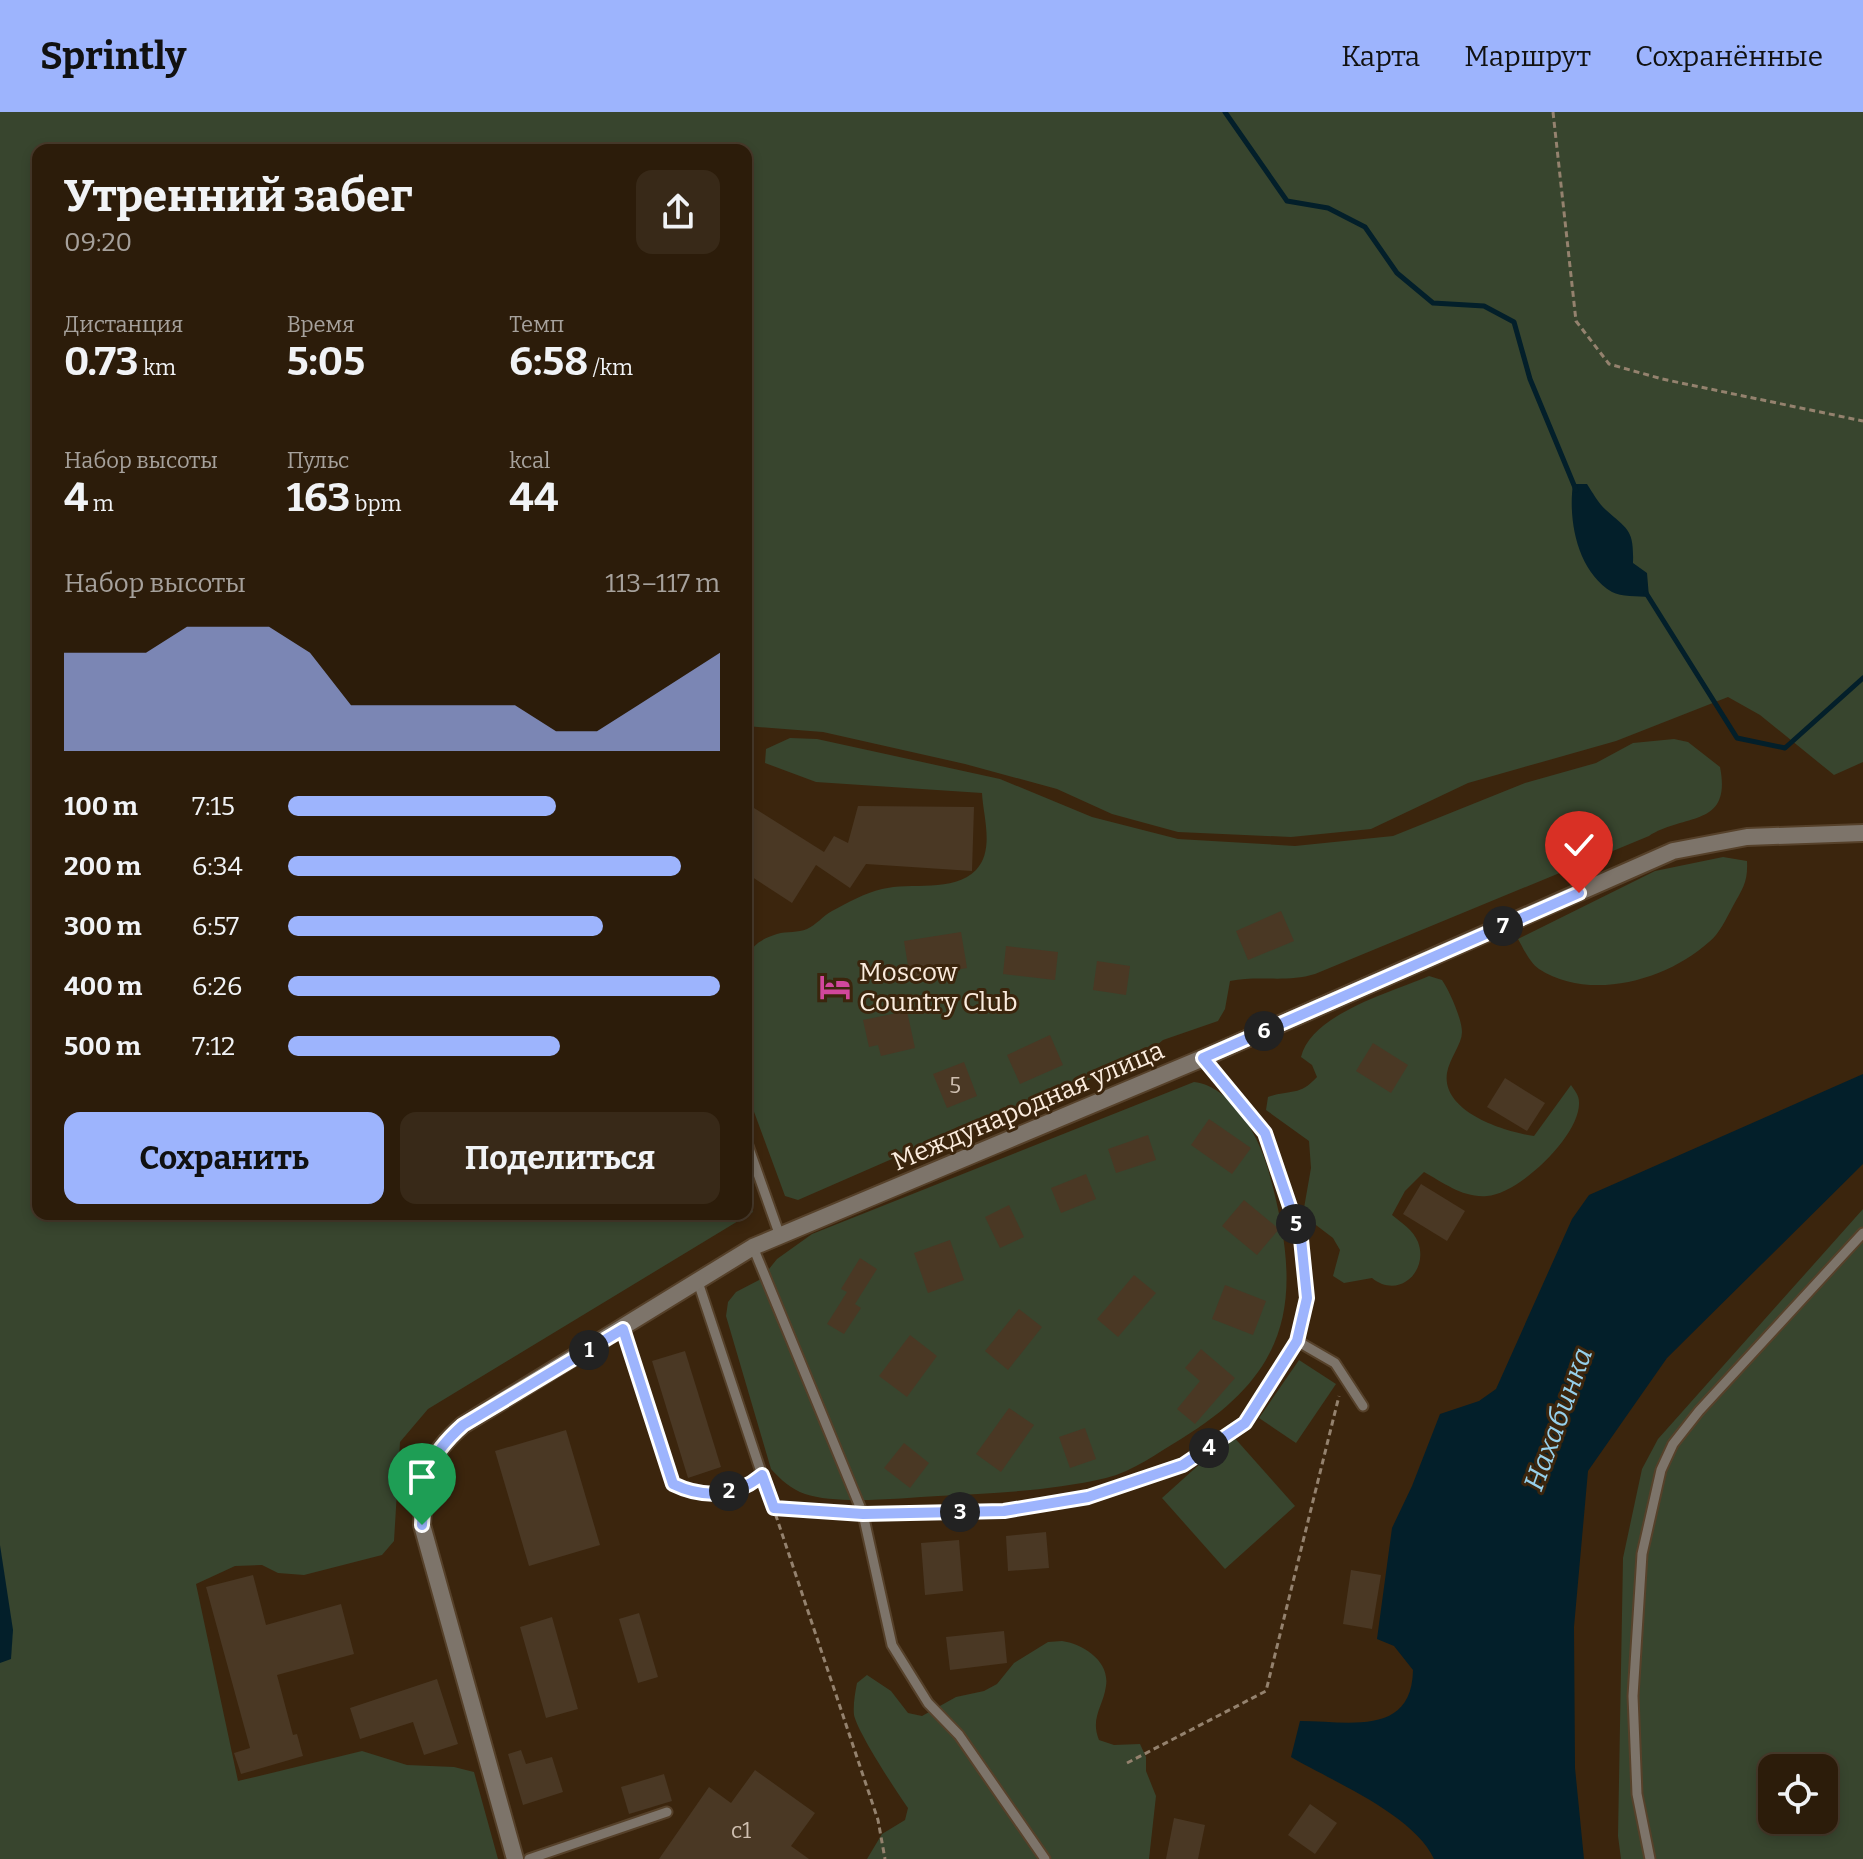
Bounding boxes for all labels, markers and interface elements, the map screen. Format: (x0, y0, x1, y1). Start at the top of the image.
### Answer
text: Sprintly (40, 33, 186, 79)
text: Карта (1341, 40, 1420, 73)
text: Маршрут (1464, 40, 1591, 73)
text: Сохранённые (1635, 40, 1823, 73)
text: Утренний забег (64, 170, 413, 223)
button: share (636, 170, 720, 254)
text: 09:20 (64, 227, 132, 258)
text: Дистанция (64, 311, 183, 338)
text: Время (287, 311, 354, 338)
text: Темп (509, 311, 564, 338)
text: 0.73 (64, 338, 139, 386)
text: 5:05 (287, 338, 365, 386)
text: 6:58 (509, 338, 588, 386)
text: km (139, 354, 176, 381)
text: /km (588, 354, 633, 381)
text: Набор высоты (64, 447, 218, 474)
text: Пульс (287, 447, 349, 474)
text: kcal (509, 447, 550, 474)
text: 4 (64, 474, 88, 522)
text: 163 (287, 474, 350, 522)
text: 44 (509, 474, 558, 522)
text: m (88, 490, 114, 517)
text: bpm (350, 490, 402, 517)
text: Набор высоты (64, 568, 246, 599)
text: 113–117 m (605, 568, 720, 599)
text: 100 m (64, 791, 138, 822)
text: 7:15 (192, 791, 235, 822)
pin (1545, 811, 1613, 893)
icon: check (1557, 823, 1601, 867)
text: 200 m (64, 851, 141, 882)
text: 6:34 (192, 851, 243, 882)
pin: 7 (1483, 906, 1523, 946)
text: 300 m (64, 911, 141, 942)
text: 6:57 (192, 911, 239, 942)
text: 7 (1497, 912, 1509, 939)
place label: Moscow Country Club (859, 957, 1017, 1018)
hotel icon: Moscow Country Club (818, 970, 852, 1004)
text: 400 m (64, 971, 142, 1002)
text: 6:26 (192, 971, 242, 1002)
pin: 6 (1244, 1011, 1284, 1051)
text: 6 (1257, 1017, 1271, 1044)
text: 500 m (64, 1031, 141, 1062)
text: 7:12 (192, 1031, 235, 1062)
street label: Международная улица (887, 1035, 1169, 1177)
house number: 5 (949, 1072, 961, 1099)
button: Сохранить (64, 1112, 384, 1204)
button: Поделиться (400, 1112, 720, 1204)
pin: 5 (1276, 1204, 1316, 1244)
text: 5 (1290, 1210, 1302, 1237)
pin: 1 (569, 1330, 609, 1370)
text: 1 (584, 1336, 594, 1363)
water label: Нахабинка (1517, 1343, 1599, 1495)
pin: 4 (1189, 1428, 1229, 1468)
text: 4 (1202, 1434, 1216, 1461)
pin (388, 1443, 456, 1525)
icon: arrive (400, 1455, 444, 1499)
pin: 2 (709, 1471, 749, 1511)
text: 2 (723, 1477, 735, 1504)
pin: 3 (940, 1492, 980, 1532)
text: 3 (954, 1498, 966, 1525)
map controls (1758, 1754, 1838, 1834)
button: locate (1758, 1754, 1838, 1834)
house number: с1 (731, 1817, 751, 1844)

